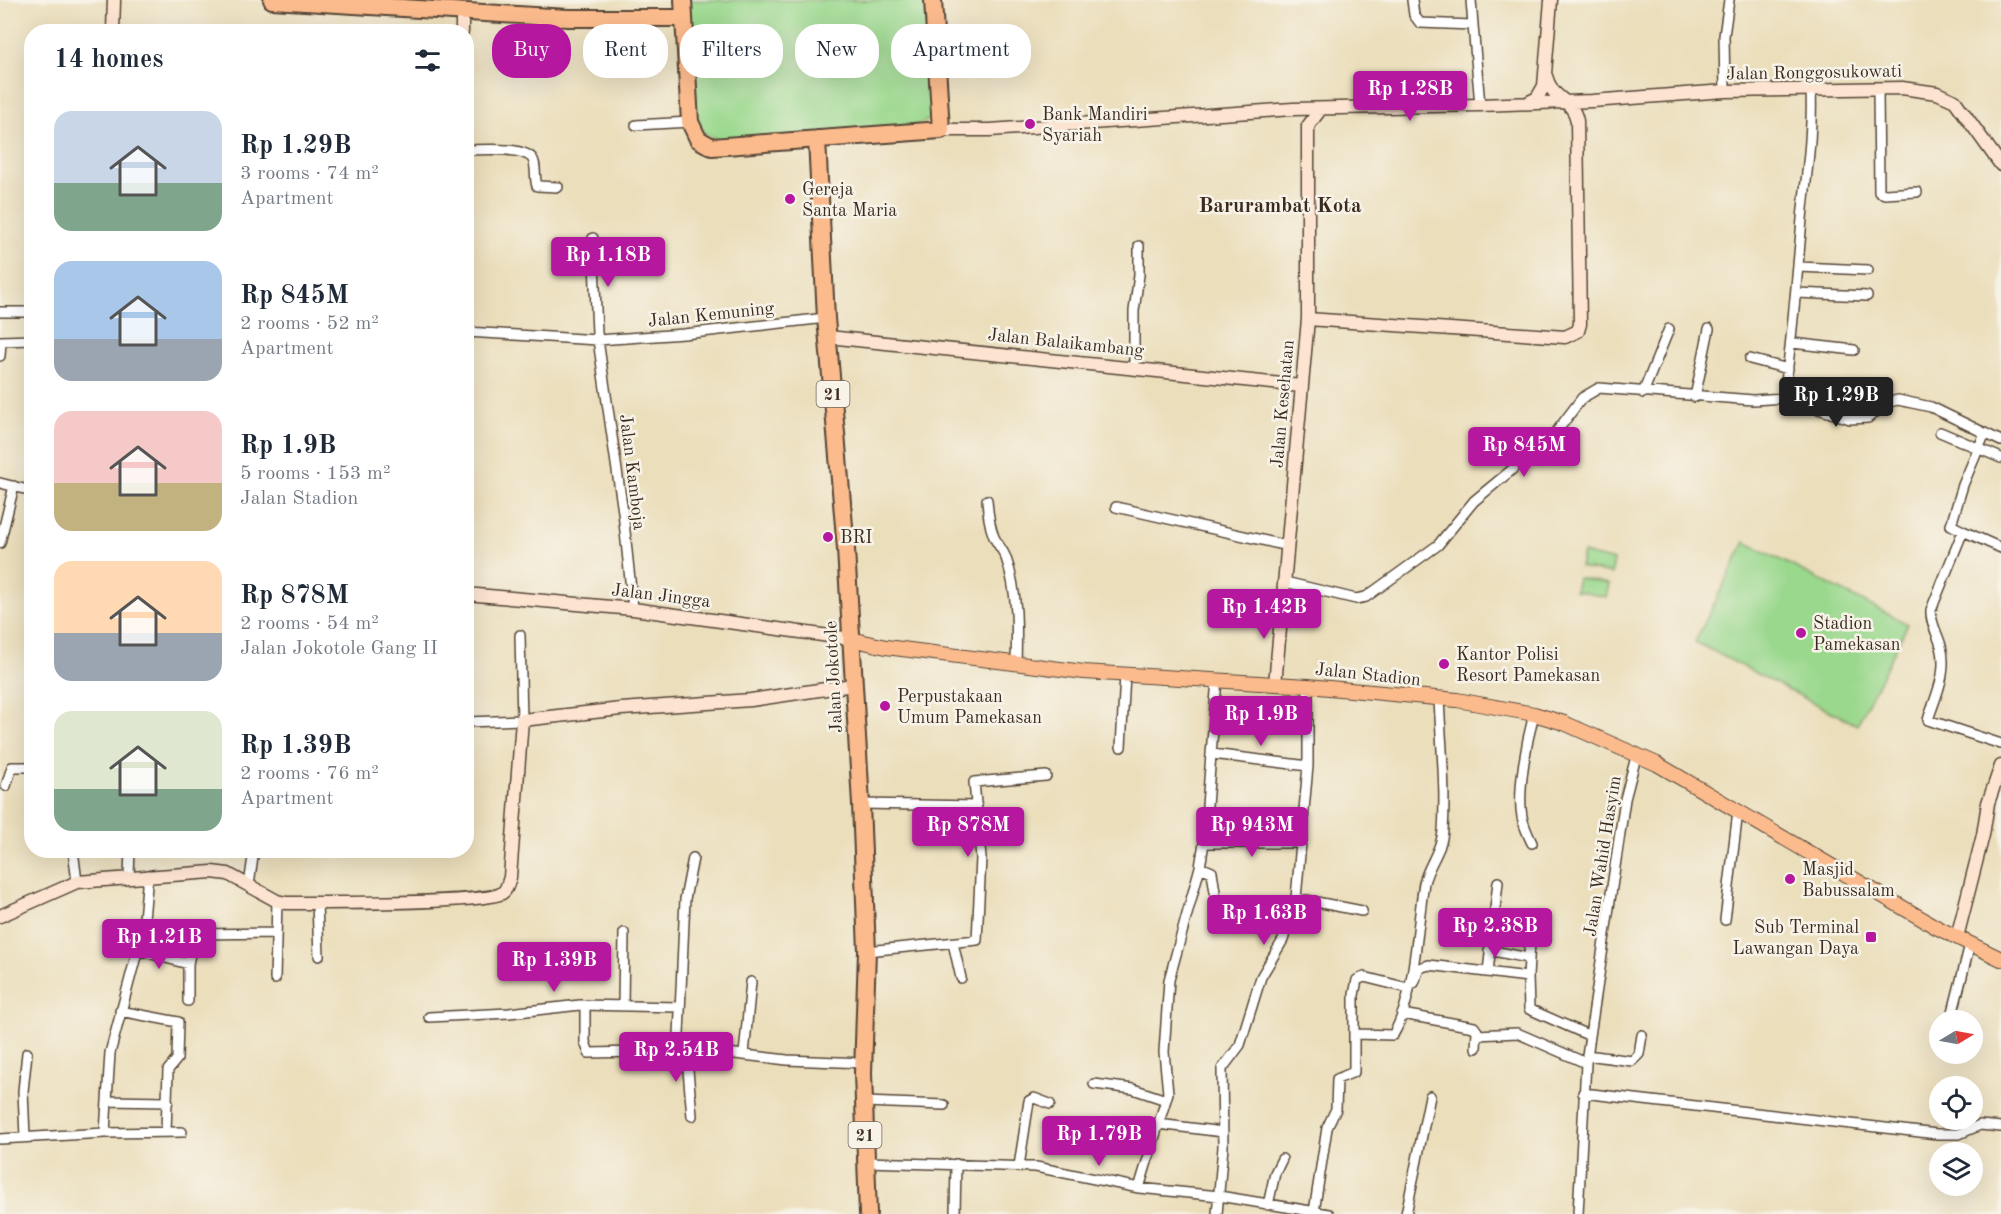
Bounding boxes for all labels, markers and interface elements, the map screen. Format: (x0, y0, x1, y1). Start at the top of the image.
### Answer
chip: Buy (492, 24, 571, 78)
chip: Rent (583, 24, 668, 78)
chip: Filters (680, 24, 783, 78)
chip: New (795, 24, 879, 78)
chip: Apartment (891, 24, 1031, 78)
icon: filters (411, 44, 444, 77)
text: 14 homes (54, 47, 163, 73)
street label: Jalan Ronggosukowati (1726, 62, 1902, 84)
pin: Rp 1.28B (1348, 71, 1472, 122)
text: Rp 1.28B (1367, 80, 1453, 100)
place label: Bank Mandiri Syariah (1042, 106, 1148, 145)
marker: Bank Mandiri Syariah (1023, 117, 1037, 131)
text: Rp 1.29B (240, 133, 351, 159)
icon: home (102, 135, 174, 207)
text: 3 rooms · 74 m² (240, 164, 379, 184)
place label: Gereja Santa Maria (802, 181, 897, 220)
text: Apartment (240, 189, 334, 209)
marker: Gereja Santa Maria (783, 192, 797, 206)
district label: Barurambat Kota (1198, 196, 1362, 217)
pin: Rp 1.18B (546, 237, 670, 288)
text: Rp 1.18B (565, 246, 651, 266)
text: Rp 845M (240, 283, 349, 309)
icon: home (102, 285, 174, 357)
street label: Jalan Kemuning (647, 299, 775, 331)
text: 2 rooms · 52 m² (240, 314, 379, 334)
street label: Jalan Balaikambang (987, 326, 1145, 360)
text: Apartment (240, 339, 334, 359)
street label: Jalan Kesehatan (1268, 339, 1298, 469)
pin: Rp 1.29B (1774, 377, 1898, 428)
road number: 21 (816, 381, 850, 407)
text: Rp 1.29B (1793, 386, 1879, 406)
street label: Jalan Kamboja (616, 413, 648, 531)
pin: Rp 845M (1469, 427, 1579, 478)
text: Rp 1.9B (240, 433, 336, 459)
icon: home (102, 435, 174, 507)
text: Rp 845M (1482, 436, 1566, 456)
text: 5 rooms · 153 m² (240, 464, 390, 484)
text: Jalan Stadion (240, 489, 358, 509)
place label: BRI (840, 529, 872, 547)
marker: BRI (821, 530, 835, 544)
street label: Jalan Jingga (610, 581, 712, 611)
text: Rp 878M (240, 583, 349, 609)
icon: home (102, 585, 174, 657)
pin: Rp 1.42B (1202, 589, 1326, 640)
text: Rp 1.42B (1221, 598, 1307, 618)
text: 2 rooms · 54 m² (240, 614, 379, 634)
place label: Stadion Pamekasan (1813, 615, 1901, 654)
street label: Jalan Jokotole (822, 620, 846, 734)
marker: Stadion Pamekasan (1794, 626, 1808, 640)
text: Jalan Jokotole Gang II (240, 639, 438, 659)
place label: Kantor Polisi Resort Pamekasan (1456, 646, 1600, 685)
marker: Kantor Polisi Resort Pamekasan (1437, 657, 1451, 671)
street label: Jalan Stadion (1314, 660, 1422, 690)
place label: Perpustakaan Umum Pamekasan (897, 688, 1042, 727)
pin: Rp 1.9B (1206, 696, 1316, 747)
marker: Perpustakaan Umum Pamekasan (878, 699, 892, 713)
text: Rp 1.9B (1224, 705, 1298, 725)
text: Rp 1.39B (240, 733, 351, 759)
icon: home (102, 735, 174, 807)
text: 2 rooms · 76 m² (240, 764, 379, 784)
street label: Jalan Wahid Hasyim (1581, 775, 1625, 938)
text: Apartment (240, 789, 334, 809)
pin: Rp 878M (913, 807, 1023, 858)
pin: Rp 943M (1197, 807, 1307, 858)
text: Rp 878M (926, 816, 1010, 836)
text: Rp 943M (1210, 816, 1294, 836)
place label: Masjid Babussalam (1802, 861, 1895, 900)
marker: Masjid Babussalam (1783, 872, 1797, 886)
pin: Rp 1.63B (1202, 895, 1326, 946)
text: Rp 1.63B (1221, 904, 1307, 924)
pin: Rp 2.38B (1433, 908, 1557, 959)
text: Rp 2.38B (1452, 917, 1538, 937)
pin: Rp 1.21B (97, 919, 221, 970)
place label: Sub Terminal Lawangan Daya (1733, 919, 1859, 958)
text: Rp 1.21B (116, 928, 202, 948)
marker: Sub Terminal Lawangan Daya (1864, 930, 1878, 944)
pin: Rp 1.39B (492, 942, 616, 993)
text: Rp 1.39B (511, 951, 597, 971)
north arrow (1929, 1010, 1983, 1064)
map controls (1929, 1010, 1983, 1196)
pin: Rp 2.54B (614, 1032, 738, 1083)
text: Rp 2.54B (633, 1041, 719, 1061)
button: locate (1929, 1076, 1983, 1130)
pin: Rp 1.79B (1037, 1116, 1161, 1167)
road number: 21 (848, 1122, 882, 1148)
text: Rp 1.79B (1056, 1125, 1142, 1145)
button: layers (1929, 1142, 1983, 1196)

